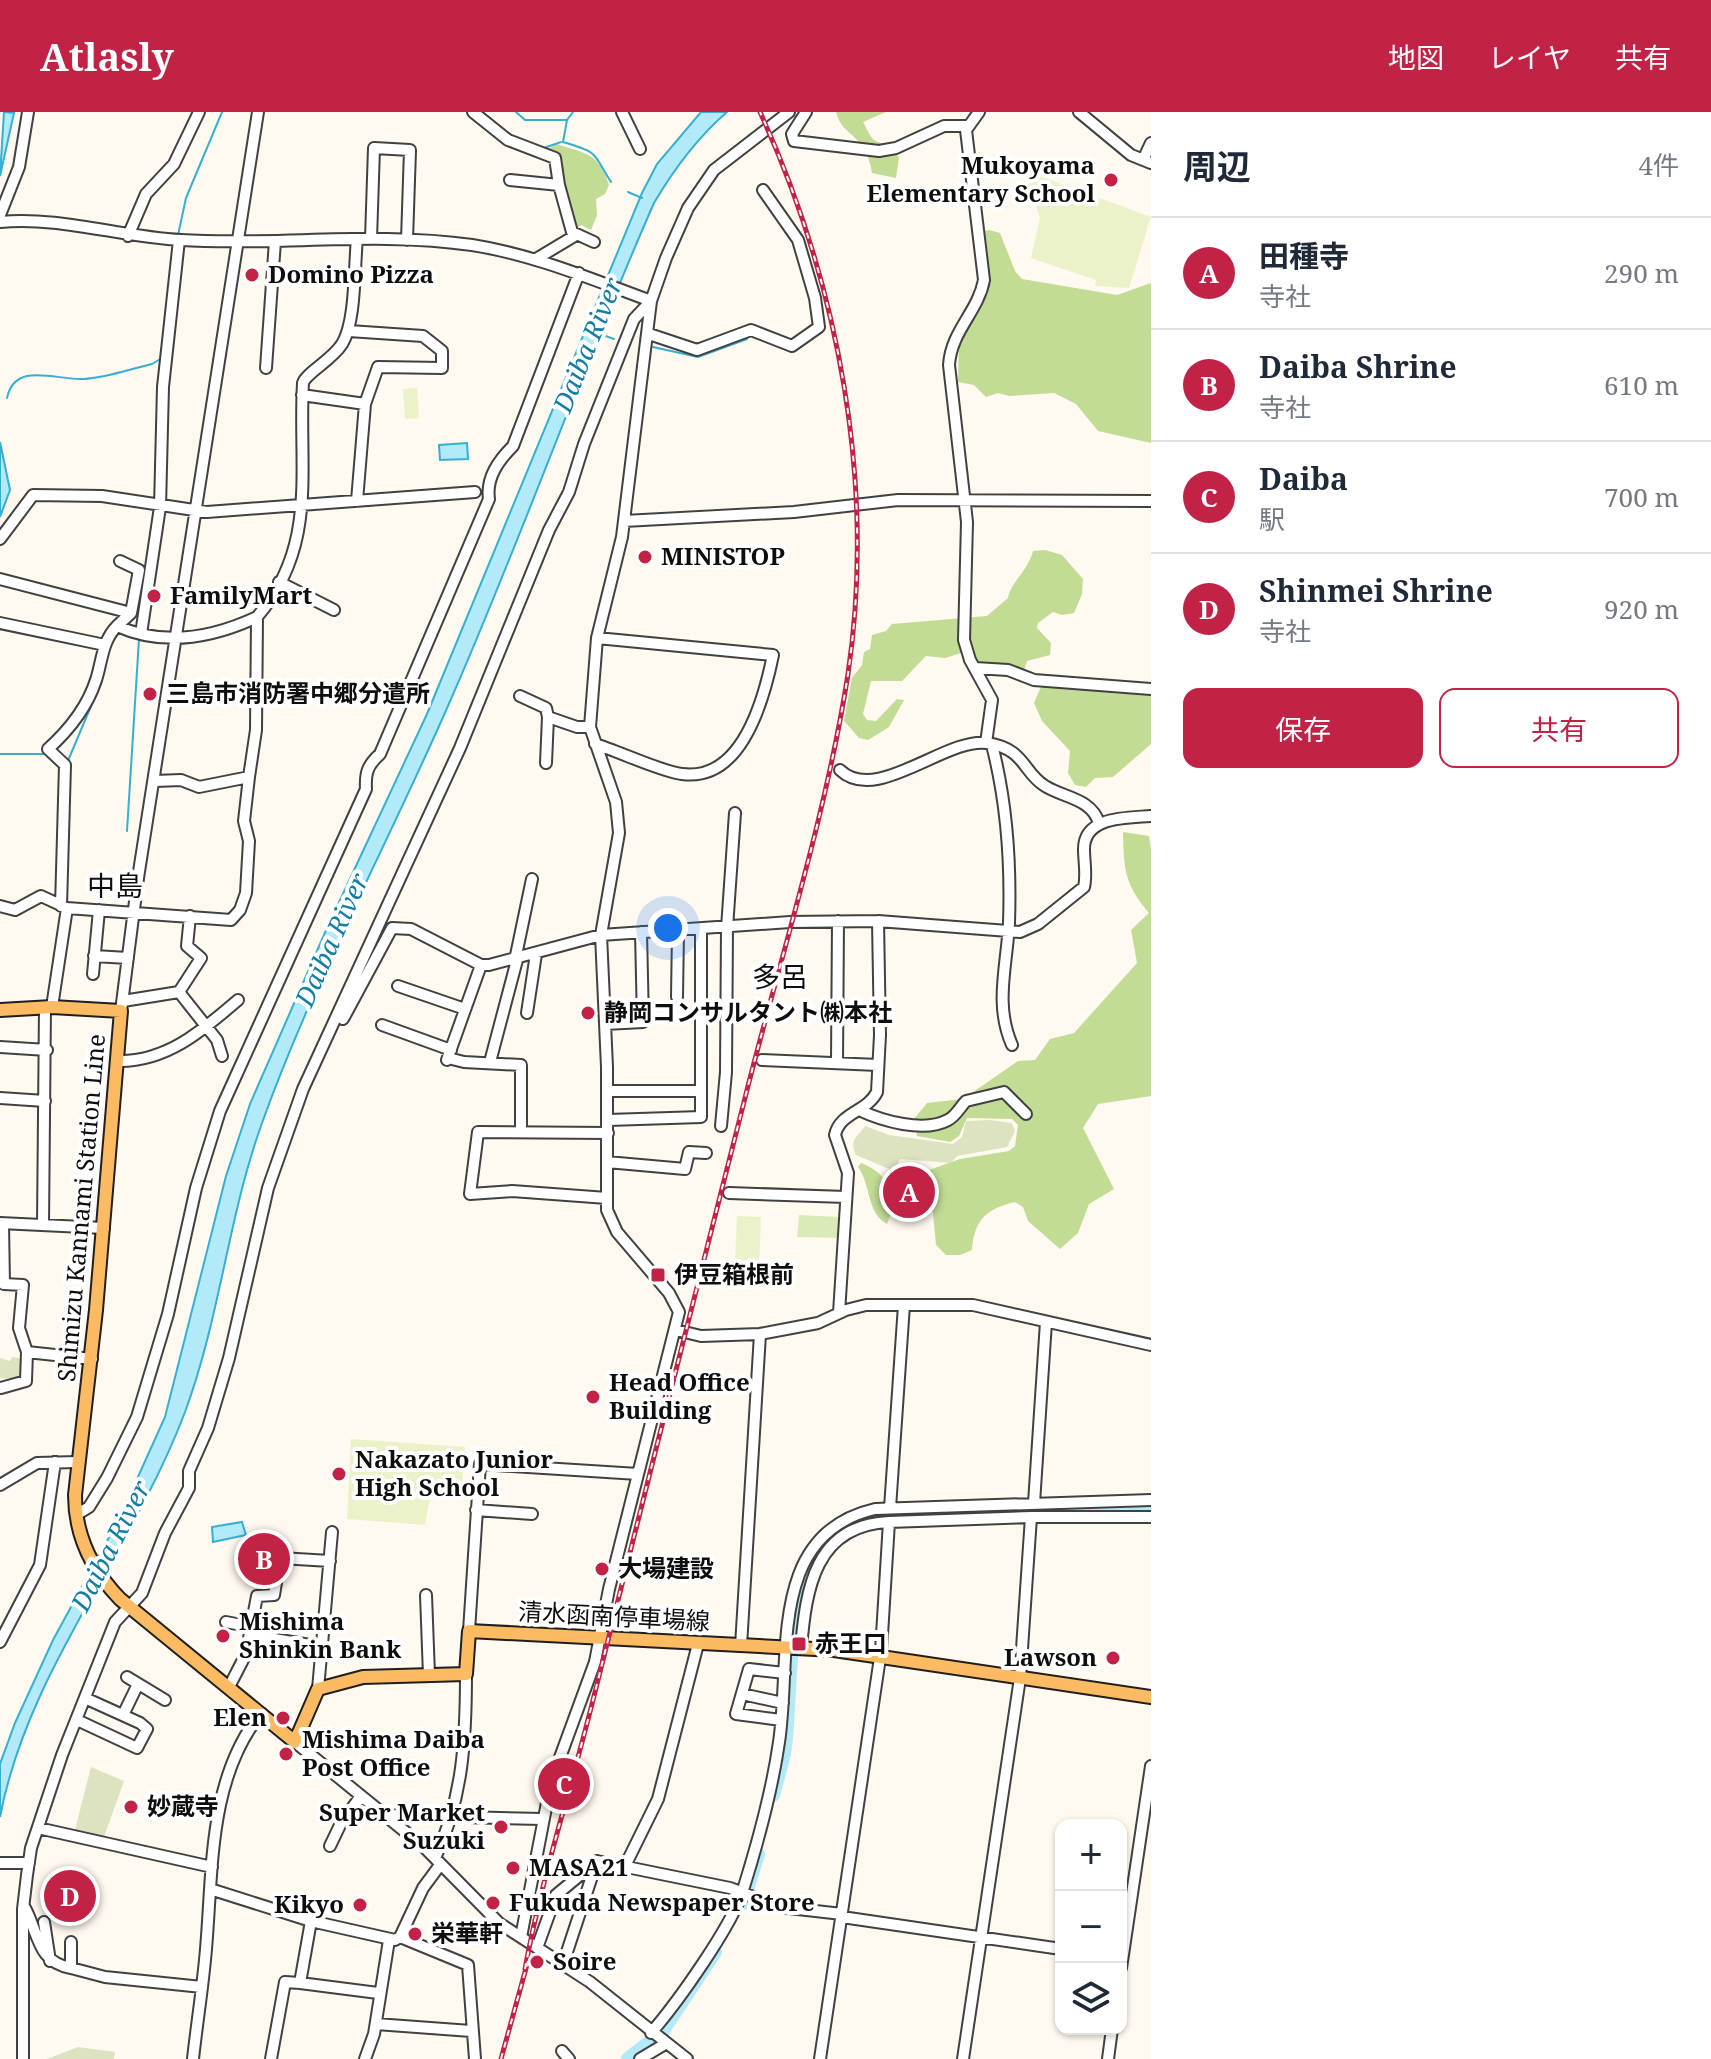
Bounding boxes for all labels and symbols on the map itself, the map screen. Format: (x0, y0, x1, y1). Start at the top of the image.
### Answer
place label: Mukoyama Elementary School (866, 148, 1096, 209)
marker: Mukoyama Elementary School (1102, 171, 1120, 189)
place label: Domino Pizza (268, 257, 434, 290)
marker: Domino Pizza (243, 266, 261, 284)
water label: Daiba River (543, 271, 631, 418)
place label: MINISTOP (661, 539, 785, 572)
marker: MINISTOP (636, 548, 654, 566)
place label: FamilyMart (170, 578, 313, 611)
marker: FamilyMart (145, 587, 163, 605)
place label: 三島市消防署中郷分遣所 (166, 676, 430, 709)
marker: 三島市消防署中郷分遣所 (141, 685, 159, 703)
district label: 中島 (87, 866, 143, 904)
water label: Daiba River (285, 866, 377, 1013)
your location (648, 908, 688, 948)
district label: 多呂 (752, 957, 808, 995)
place label: 静岡コンサルタント㈱本社 (604, 995, 892, 1028)
marker: 静岡コンサルタント㈱本社 (579, 1004, 597, 1022)
street label: Shimizu Kannami Station Line (49, 1033, 112, 1383)
pin: A (883, 1162, 935, 1222)
place label: 伊豆箱根前 (674, 1257, 794, 1290)
marker: 伊豆箱根前 (649, 1266, 667, 1284)
place label: Head Office Building (609, 1365, 750, 1426)
marker: Head Office Building (584, 1388, 602, 1406)
place label: Nakazato Junior High School (355, 1442, 553, 1503)
marker: Nakazato Junior High School (330, 1465, 348, 1483)
water label: Daiba River (61, 1473, 159, 1618)
pin: B (238, 1529, 290, 1589)
place label: 大場建設 (618, 1551, 714, 1584)
marker: 大場建設 (593, 1560, 611, 1578)
street label: 清水函南停車場線 (517, 1594, 711, 1637)
place label: Mishima Shinkin Bank (239, 1604, 402, 1665)
place label: 赤王口 (815, 1626, 887, 1659)
marker: Mishima Shinkin Bank (214, 1627, 232, 1645)
marker: 赤王口 (790, 1635, 808, 1653)
place label: Lawson (1004, 1640, 1097, 1673)
marker: Lawson (1104, 1649, 1122, 1667)
place label: Elen (213, 1700, 267, 1733)
marker: Elen (274, 1709, 292, 1727)
place label: Mishima Daiba Post Office (302, 1722, 485, 1783)
marker: Mishima Daiba Post Office (277, 1745, 295, 1763)
pin: C (538, 1754, 590, 1814)
place label: 妙蔵寺 (147, 1789, 219, 1822)
place label: Super Market Suzuki (319, 1795, 486, 1856)
marker: 妙蔵寺 (122, 1798, 140, 1816)
marker: Super Market Suzuki (492, 1818, 510, 1836)
place label: MASA21 (529, 1850, 629, 1883)
marker: MASA21 (504, 1859, 522, 1877)
pin: D (44, 1866, 96, 1926)
place label: Fukuda Newspaper Store (509, 1885, 815, 1918)
place label: Kikyo (274, 1887, 344, 1920)
marker: Fukuda Newspaper Store (484, 1894, 502, 1912)
marker: Kikyo (351, 1896, 369, 1914)
place label: 栄華軒 (431, 1916, 503, 1949)
marker: 栄華軒 (406, 1925, 424, 1943)
place label: Soire (553, 1944, 616, 1977)
marker: Soire (528, 1953, 546, 1971)

